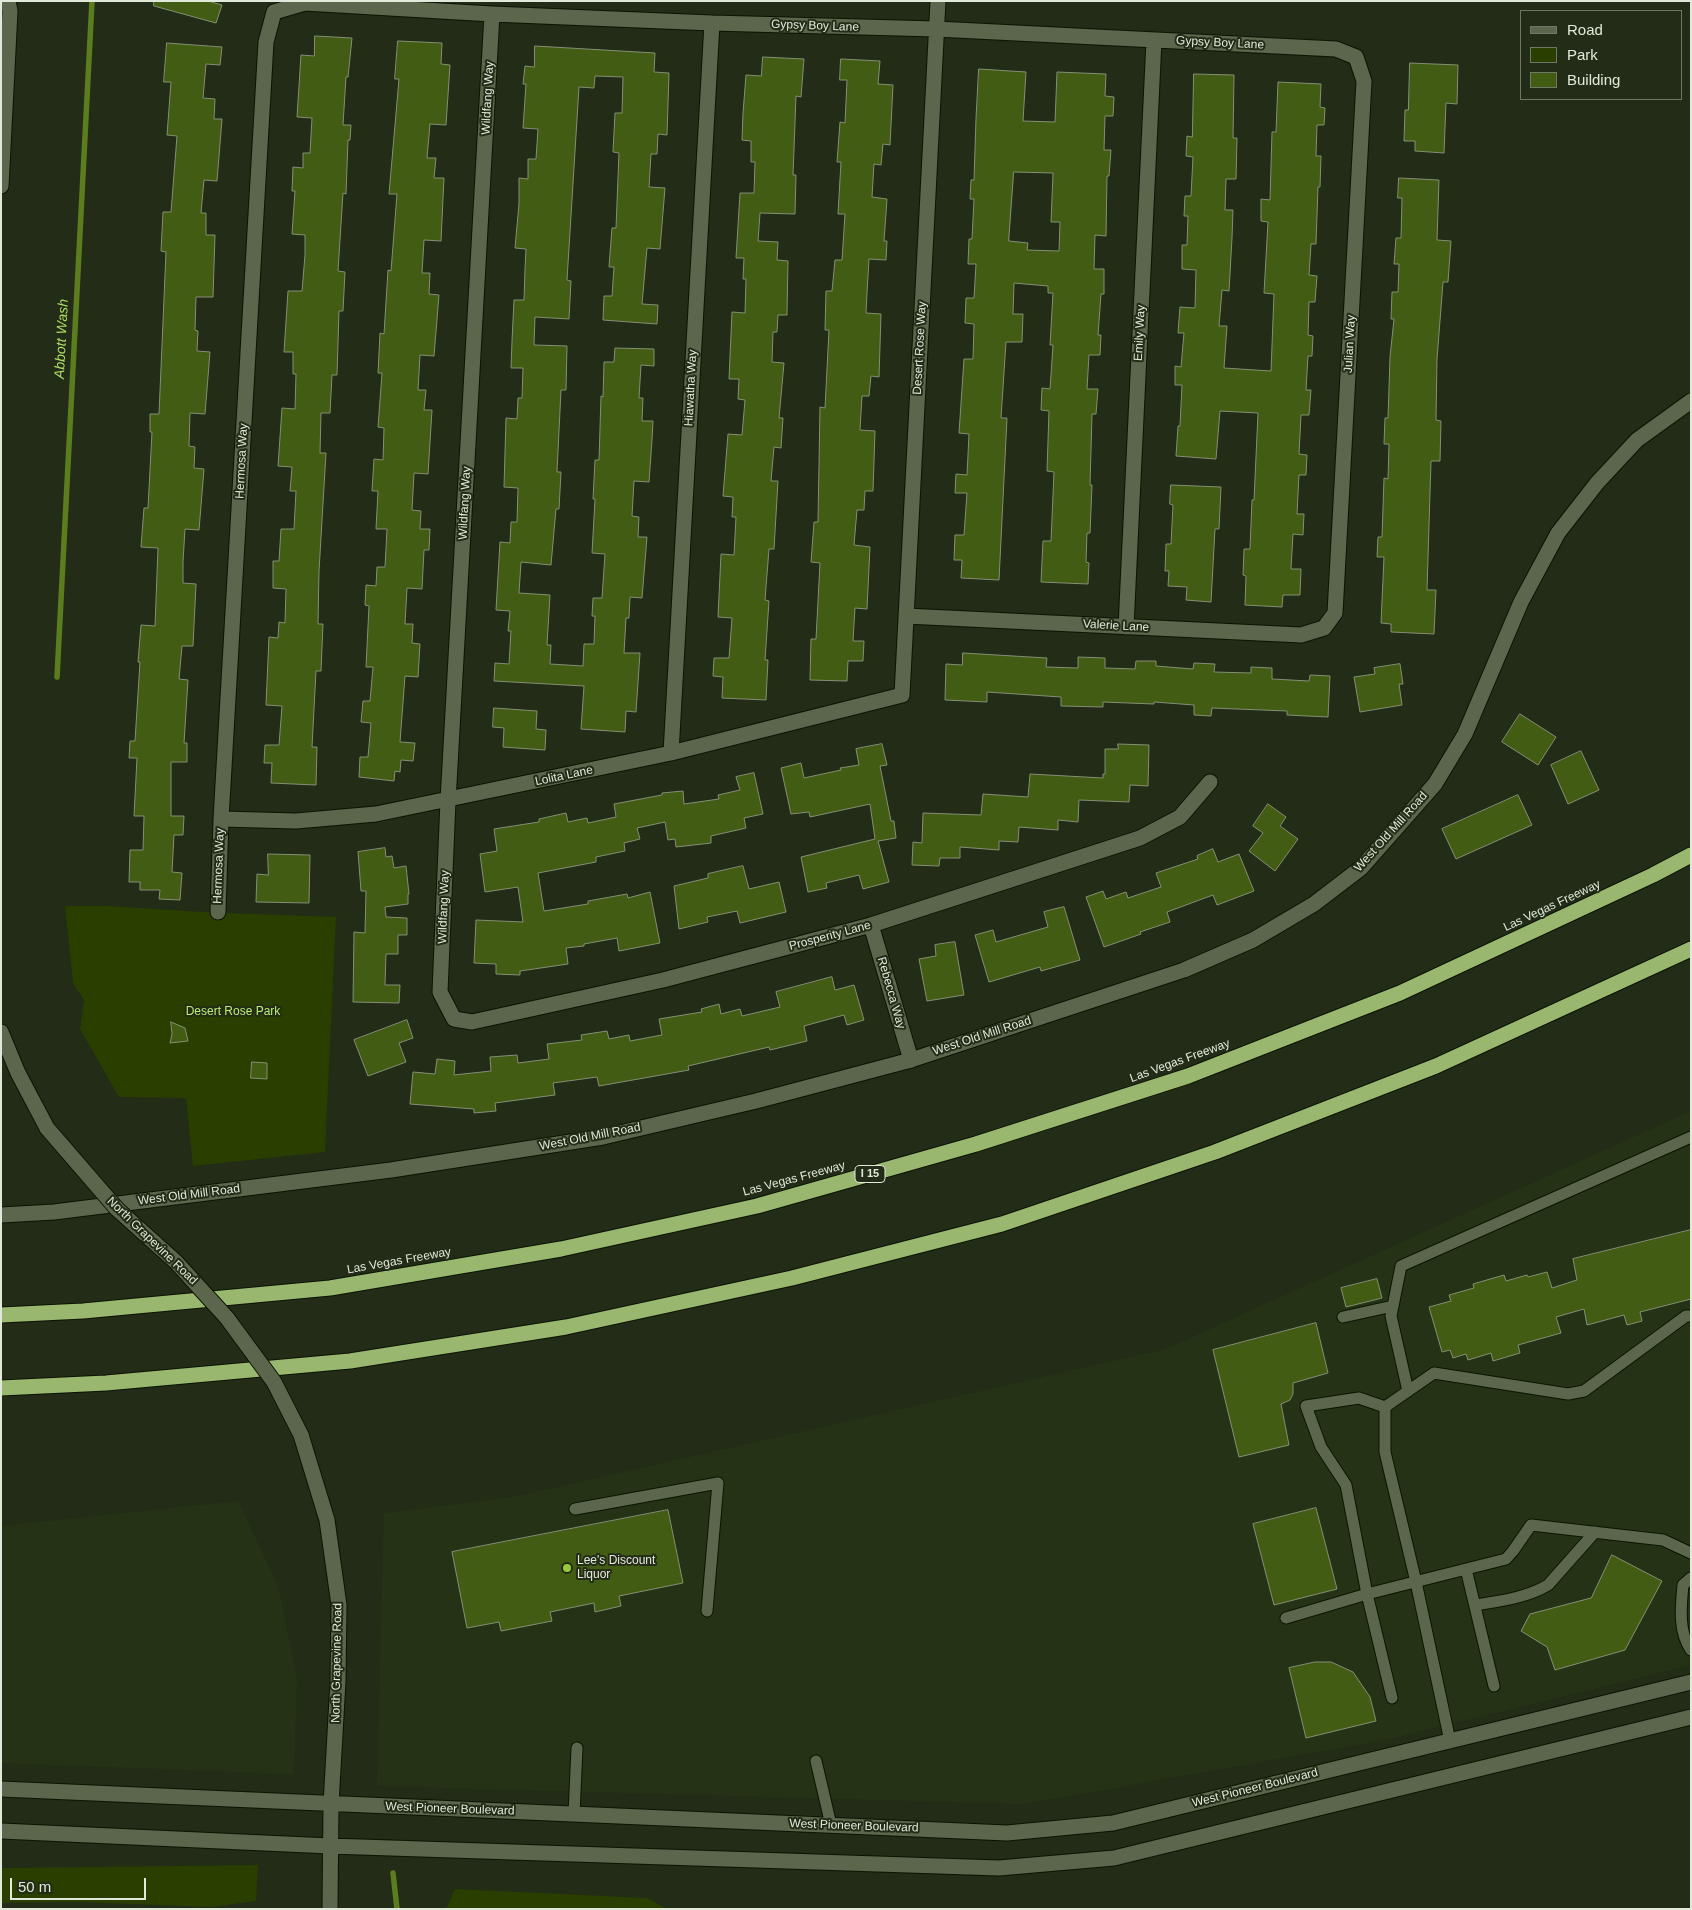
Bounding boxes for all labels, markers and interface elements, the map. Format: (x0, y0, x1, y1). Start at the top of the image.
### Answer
legend (1520, 10, 1682, 100)
street label: Gypsy Boy Lane (771, 17, 859, 35)
text: Road (1567, 21, 1603, 38)
street label: Gypsy Boy Lane (1176, 34, 1264, 52)
text: Park (1567, 46, 1598, 63)
street label: Wildfang Way (479, 61, 497, 135)
text: Building (1567, 71, 1620, 88)
water label: Abbott Wash (52, 299, 72, 379)
street label: Desert Rose Way (910, 301, 930, 395)
street label: Emily Way (1131, 305, 1149, 361)
street label: Julian Way (1341, 315, 1359, 373)
street label: Hiawatha Way (682, 349, 700, 427)
street label: Hermosa Way (233, 423, 251, 499)
street label: Wildfang Way (456, 466, 474, 540)
street label: Valerie Lane (1082, 617, 1150, 635)
street label: Lolita Lane (534, 763, 594, 789)
street label: West Old Mill Road (1351, 789, 1431, 875)
street label: Hermosa Way (210, 828, 228, 904)
street label: Wildfang Way (436, 870, 452, 944)
street label: Las Vegas Freeway (1501, 877, 1603, 935)
street label: Prosperity Lane (788, 918, 872, 954)
street label: Rebecca Way (874, 955, 908, 1031)
park label: Desert Rose Park (186, 1005, 280, 1019)
street label: West Old Mill Road (931, 1013, 1033, 1059)
street label: Las Vegas Freeway (1128, 1036, 1232, 1086)
street label: West Old Mill Road (538, 1120, 642, 1154)
street label: Las Vegas Freeway (741, 1158, 847, 1200)
road number: I 15 (855, 1166, 885, 1182)
street label: West Old Mill Road (137, 1182, 241, 1208)
street label: North Grapevine Road (104, 1194, 200, 1288)
street label: Las Vegas Freeway (346, 1245, 452, 1277)
place label: Lee's Discount Liquor (577, 1554, 655, 1582)
marker: Lee's Discount Liquor (561, 1562, 573, 1574)
street label: North Grapevine Road (329, 1603, 345, 1723)
street label: West Pioneer Boulevard (1191, 1765, 1319, 1811)
street label: West Pioneer Boulevard (385, 1800, 515, 1818)
street label: West Pioneer Boulevard (789, 1817, 919, 1835)
scale bar (12, 1868, 149, 1900)
text: 50 m (18, 1878, 51, 1895)

